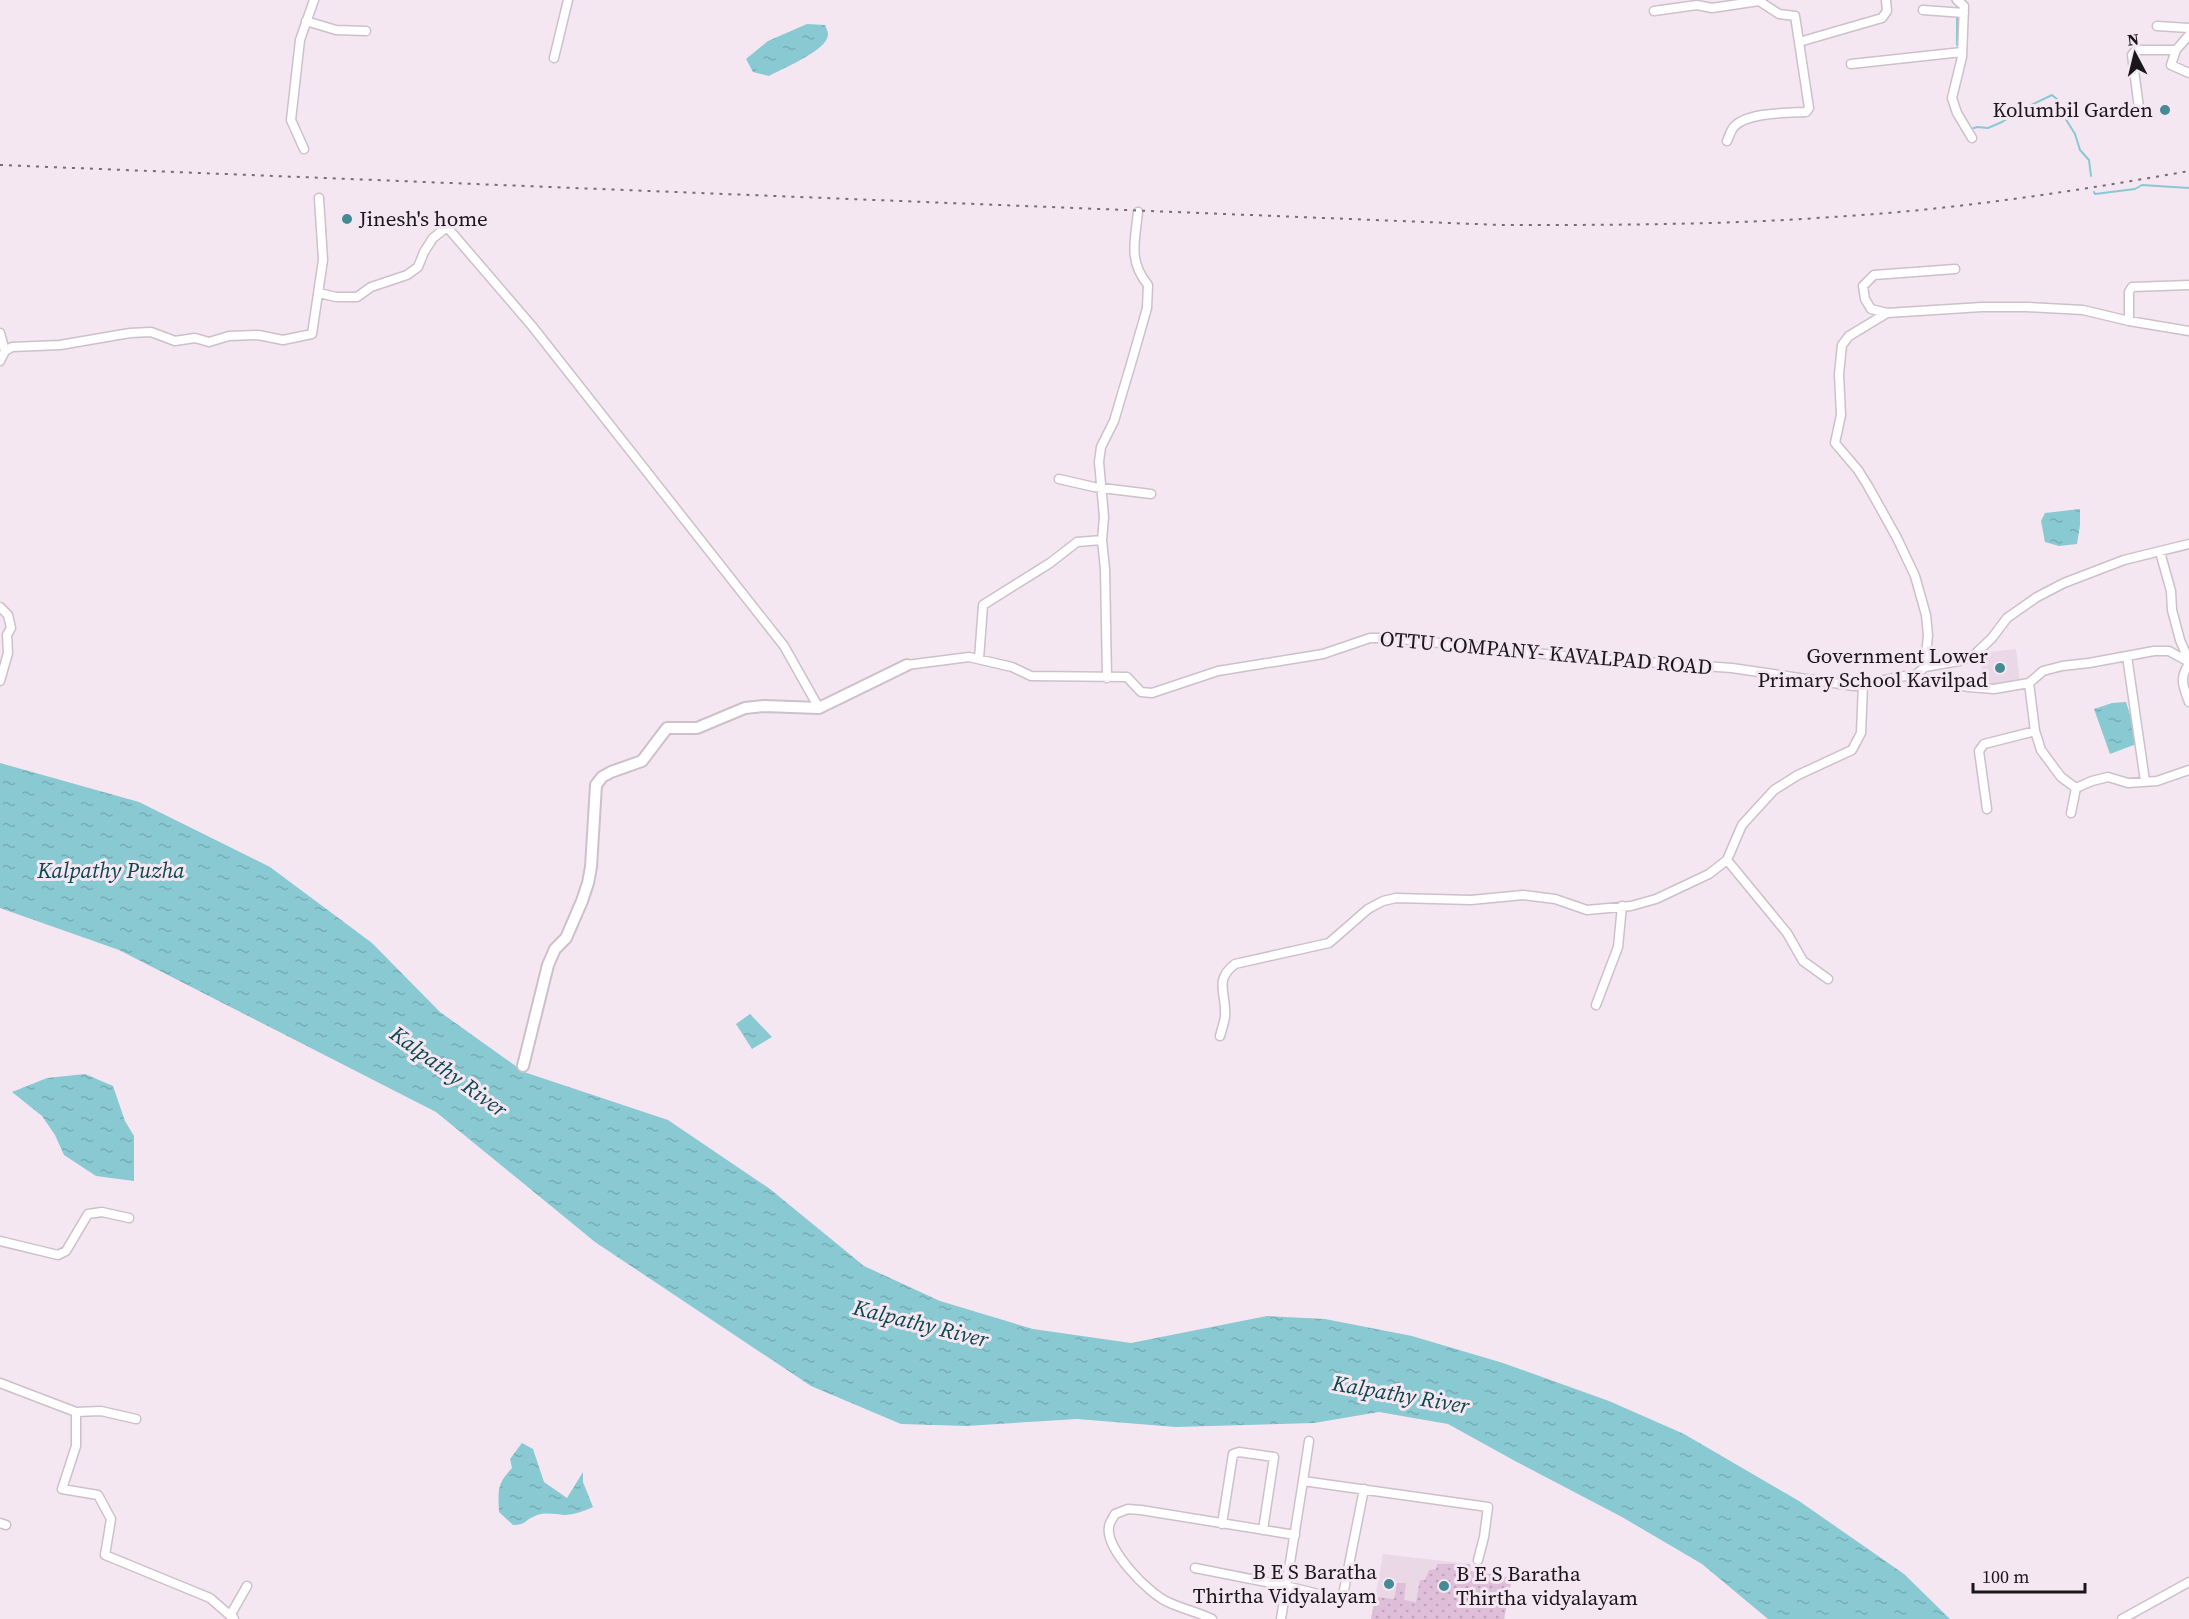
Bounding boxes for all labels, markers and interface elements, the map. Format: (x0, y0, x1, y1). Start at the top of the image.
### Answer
north arrow (2105, 24, 2165, 84)
text: N (2126, 27, 2141, 51)
place label: Kolumbil Garden (1992, 95, 2153, 124)
marker: Kolumbil Garden (2158, 103, 2172, 117)
place label: Jinesh's home (358, 204, 488, 233)
marker: Jinesh's home (340, 212, 354, 226)
street label: OTTU COMPANY- KAVALPAD ROAD (1379, 624, 1714, 681)
place label: Government Lower Primary School Kavilpad (1757, 641, 1988, 694)
marker: Government Lower Primary School Kavilpad (1993, 661, 2007, 675)
water label: Kalpathy Puzha (36, 855, 185, 885)
water label: Kalpathy River (384, 1018, 515, 1124)
water label: Kalpathy River (849, 1291, 993, 1355)
water label: Kalpathy River (1329, 1367, 1473, 1421)
scale bar (1973, 1556, 2086, 1594)
place label: B E S Baratha Thirtha Vidyalayam (1193, 1557, 1377, 1610)
place label: B E S Baratha Thirtha vidyalayam (1456, 1559, 1638, 1612)
text: 100 m (1982, 1564, 2029, 1589)
marker: B E S Baratha Thirtha Vidyalayam (1382, 1577, 1396, 1591)
marker: B E S Baratha Thirtha vidyalayam (1437, 1579, 1451, 1593)

